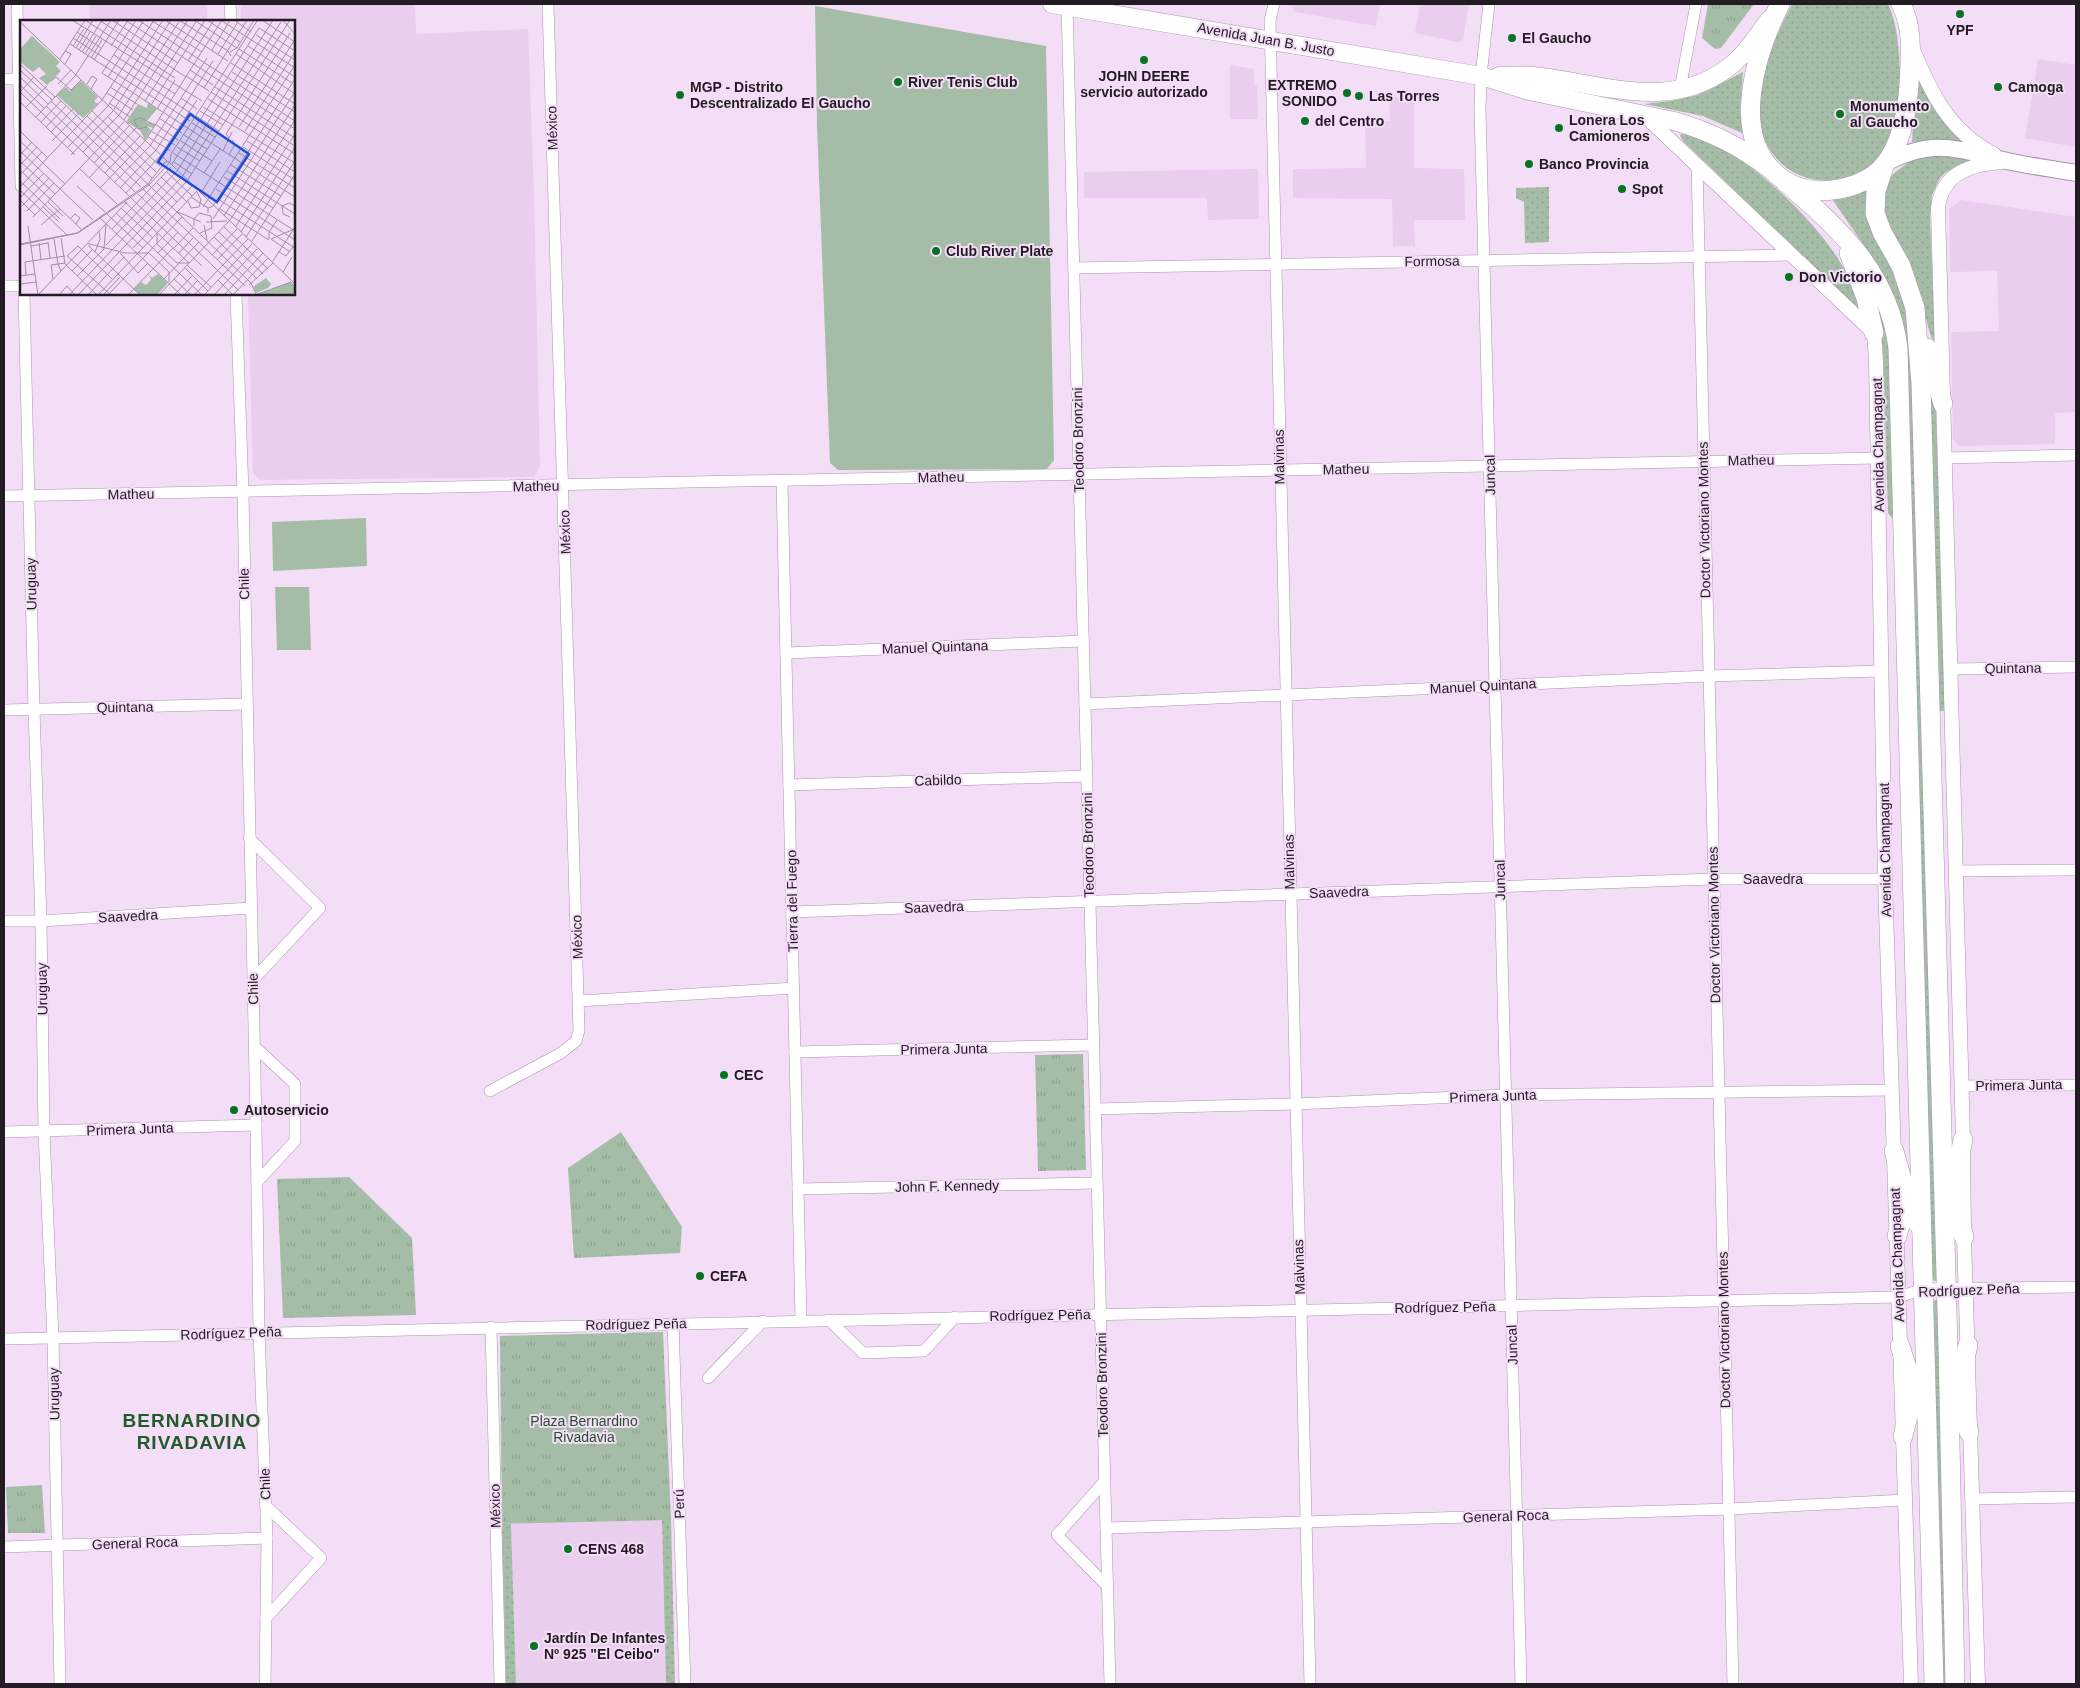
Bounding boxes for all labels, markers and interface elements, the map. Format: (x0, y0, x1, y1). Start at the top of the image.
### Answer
marker: YPF (1954, 8, 1966, 20)
street label: Avenida Juan B. Justo (1196, 19, 1336, 59)
inset map (20, 20, 295, 295)
place label: YPF (1946, 22, 1974, 38)
place label: El Gaucho (1522, 30, 1591, 46)
marker: El Gaucho (1506, 32, 1518, 44)
marker: JOHN DEERE servicio autorizado (1138, 54, 1150, 66)
place label: JOHN DEERE servicio autorizado (1080, 68, 1208, 100)
place label: River Tenis Club (908, 74, 1017, 90)
marker: River Tenis Club (892, 76, 904, 88)
place label: EXTREMO SONIDO (1268, 77, 1337, 109)
place label: MGP - Distrito Descentralizado El Gaucho (690, 79, 871, 111)
place label: Camoga (2008, 79, 2063, 95)
marker: Camoga (1992, 81, 2004, 93)
marker: EXTREMO SONIDO (1341, 87, 1353, 99)
place label: Las Torres (1369, 88, 1440, 104)
marker: MGP - Distrito Descentralizado El Gaucho (674, 89, 686, 101)
marker: Las Torres (1353, 90, 1365, 102)
place label: Monumento al Gaucho (1850, 98, 1929, 130)
street label: México (543, 105, 561, 150)
marker: Monumento al Gaucho (1834, 108, 1846, 120)
place label: Lonera Los Camioneros (1569, 112, 1650, 144)
place label: del Centro (1315, 113, 1384, 129)
marker: del Centro (1299, 115, 1311, 127)
marker: Lonera Los Camioneros (1553, 122, 1565, 134)
place label: Banco Provincia (1539, 156, 1649, 172)
marker: Banco Provincia (1523, 158, 1535, 170)
place label: Spot (1632, 181, 1663, 197)
marker: Spot (1616, 183, 1628, 195)
place label: Club River Plate (946, 243, 1054, 259)
marker: Club River Plate (930, 245, 942, 257)
street label: Formosa (1404, 253, 1460, 269)
place label: Don Victorio (1799, 269, 1882, 285)
marker: Don Victorio (1783, 271, 1795, 283)
street label: Avenida Champagnat (1869, 378, 1887, 512)
street label: Teodoro Bronzini (1069, 387, 1087, 493)
street label: Malvinas (1271, 429, 1287, 485)
street label: Doctor Victoriano Montes (1695, 441, 1713, 599)
street label: Matheu (1728, 452, 1774, 468)
street label: Juncal (1482, 455, 1498, 495)
street label: Matheu (1323, 461, 1369, 477)
street label: Matheu (918, 469, 964, 485)
street label: Matheu (513, 478, 559, 494)
street label: Matheu (108, 486, 154, 502)
street label: México (556, 509, 574, 554)
street label: Uruguay (23, 557, 39, 611)
street label: Chile (236, 568, 252, 600)
street label: Manuel Quintana (881, 637, 989, 657)
street label: Quintana (1984, 660, 2042, 676)
street label: Manuel Quintana (1429, 675, 1537, 697)
street label: Quintana (96, 699, 154, 715)
street label: Cabildo (914, 771, 962, 789)
street label: Avenida Champagnat (1876, 783, 1894, 917)
street label: Teodoro Bronzini (1079, 792, 1097, 898)
street label: Malvinas (1281, 834, 1297, 890)
street label: Doctor Victoriano Montes (1705, 846, 1723, 1004)
street label: Tierra del Fuego (783, 850, 801, 952)
street label: Juncal (1492, 860, 1508, 900)
street label: Saavedra (1743, 871, 1803, 887)
street label: Saavedra (1309, 883, 1369, 901)
street label: Saavedra (904, 898, 964, 916)
street label: Saavedra (98, 906, 159, 926)
street label: México (568, 914, 586, 959)
street label: Uruguay (34, 962, 50, 1016)
street label: Chile (245, 973, 261, 1005)
street label: Primera Junta (900, 1040, 988, 1058)
place label: CEC (734, 1067, 764, 1083)
marker: CEC (718, 1069, 730, 1081)
street label: Primera Junta (1975, 1076, 2063, 1094)
street label: Primera Junta (1449, 1086, 1537, 1106)
place label: Autoservicio (244, 1102, 329, 1118)
marker: Autoservicio (228, 1104, 240, 1116)
street label: Primera Junta (86, 1119, 174, 1139)
street label: John F. Kennedy (895, 1177, 999, 1195)
street label: Avenida Champagnat (1887, 1187, 1907, 1322)
street label: Malvinas (1290, 1239, 1308, 1295)
street label: Doctor Victoriano Montes (1715, 1251, 1733, 1409)
place label: CEFA (710, 1268, 747, 1284)
marker: CEFA (694, 1270, 706, 1282)
street label: Rodríguez Peña (1918, 1280, 2020, 1300)
street label: Rodríguez Peña (1394, 1298, 1496, 1316)
street label: Rodríguez Peña (989, 1306, 1091, 1324)
street label: Rodríguez Peña (585, 1315, 687, 1333)
street label: Rodríguez Peña (180, 1323, 282, 1343)
street label: Juncal (1503, 1324, 1521, 1366)
street label: Teodoro Bronzini (1093, 1332, 1111, 1438)
street label: Uruguay (46, 1367, 62, 1421)
district label: BERNARDINO RIVADAVIA (123, 1410, 261, 1453)
park label: Plaza Bernardino Rivadavia (530, 1413, 638, 1445)
street label: Chile (256, 1468, 274, 1500)
street label: México (487, 1483, 503, 1528)
street label: Perú (670, 1489, 688, 1519)
street label: General Roca (1463, 1506, 1550, 1526)
street label: General Roca (92, 1533, 179, 1553)
place label: CENS 468 (578, 1541, 644, 1557)
marker: CENS 468 (562, 1543, 574, 1555)
place label: Jardín De Infantes Nº 925 "El Ceibo" (544, 1630, 666, 1662)
marker: Jardín De Infantes Nº 925 "El Ceibo" (528, 1640, 540, 1652)

